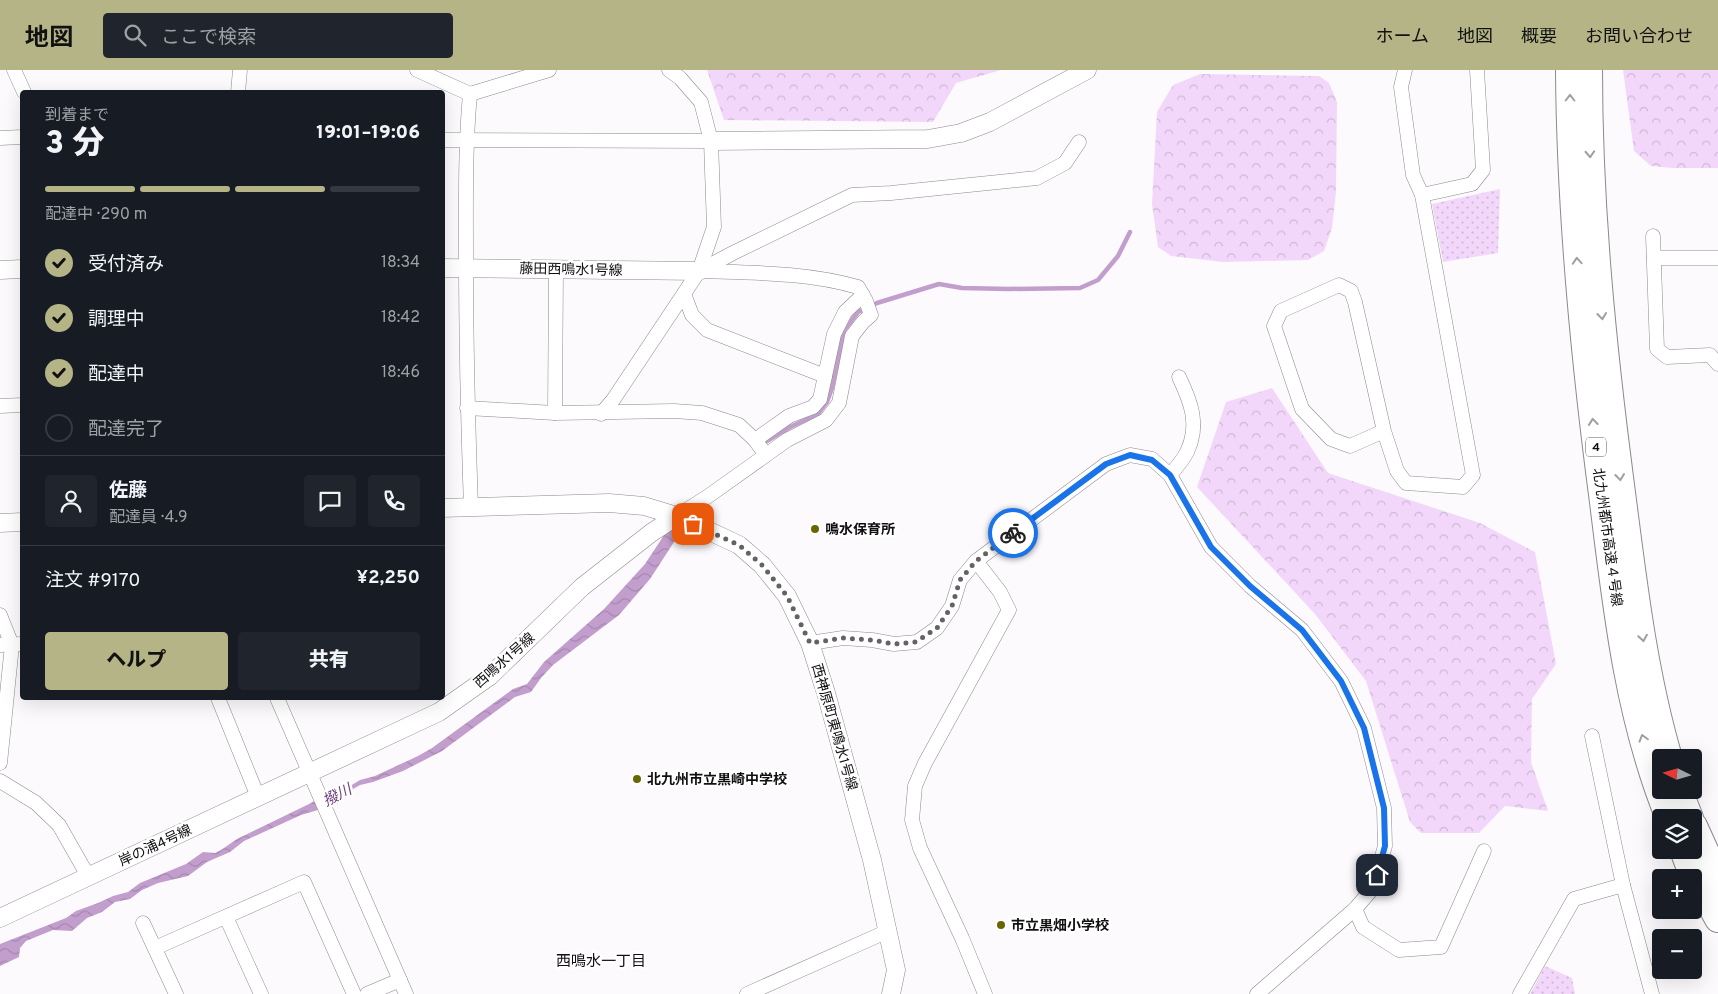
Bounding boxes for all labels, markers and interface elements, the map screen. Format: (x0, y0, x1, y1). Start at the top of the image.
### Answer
search box (103, 13, 453, 58)
icon: search (121, 21, 149, 49)
text: 地図 (25, 24, 73, 54)
text: ここで検索 (161, 26, 256, 50)
text: ホーム (1376, 26, 1429, 49)
text: 地図 (1457, 26, 1493, 49)
text: 概要 (1521, 26, 1557, 49)
text: お問い合わせ (1585, 26, 1693, 49)
one-way arrow (1564, 94, 1575, 102)
text: 到着まで (45, 106, 109, 126)
text: 19:01–19:06 (316, 121, 420, 145)
text: 3 分 (45, 125, 104, 165)
one-way arrow (1585, 150, 1596, 158)
text: 配達中 · 290 m (45, 205, 147, 225)
icon: check (45, 249, 73, 277)
text: 受付済み (88, 253, 164, 277)
text: 18:34 (381, 253, 420, 273)
one-way arrow (1571, 256, 1582, 264)
street label: 藤田西鳴水1号線 (519, 261, 623, 280)
icon: check (45, 304, 73, 332)
text: 調理中 (88, 308, 145, 332)
text: 18:42 (381, 308, 420, 328)
one-way arrow (1596, 312, 1607, 320)
icon: check (45, 359, 73, 387)
text: 配達中 (88, 363, 145, 387)
text: 18:46 (381, 363, 420, 383)
text: 配達完了 (88, 418, 164, 442)
one-way arrow (1588, 418, 1599, 426)
road number: 4 (1586, 438, 1606, 457)
street label: 北九州都市高速４号線 (1588, 467, 1626, 608)
one-way arrow (1614, 474, 1625, 482)
button: person (45, 475, 97, 527)
button: chat (304, 475, 356, 527)
button: phone (368, 475, 420, 527)
text: 佐藤 (109, 479, 147, 503)
pin (672, 503, 714, 545)
text: 配達員 · 4.9 (109, 508, 188, 528)
courier (988, 508, 1038, 558)
icon: bag (679, 510, 707, 538)
icon: bike (999, 519, 1027, 547)
place label: 鳴水保育所 (825, 522, 895, 539)
marker: 鳴水保育所 (809, 523, 821, 535)
text: ¥2,250 (356, 566, 420, 590)
text: 注文 #9170 (45, 569, 140, 593)
street label: 西鳴水1号線 (471, 630, 539, 692)
button: ヘルプ (45, 632, 228, 690)
button: 共有 (238, 632, 420, 690)
one-way arrow (1637, 634, 1647, 642)
street label: 西神原町東鳴水1号線 (807, 662, 860, 793)
one-way arrow (1639, 734, 1649, 743)
north arrow (1652, 749, 1702, 799)
map controls (1652, 749, 1702, 979)
place label: 北九州市立黒崎中学校 (647, 771, 787, 789)
marker: 北九州市立黒崎中学校 (631, 773, 643, 785)
water label: 撥川 (320, 780, 357, 812)
button: layers (1652, 809, 1702, 859)
street label: 岸の浦4号線 (116, 822, 195, 871)
pin (1356, 854, 1398, 896)
icon: home (1363, 861, 1391, 889)
button: + (1652, 869, 1702, 919)
place label: 市立黒畑小学校 (1011, 918, 1109, 935)
marker: 市立黒畑小学校 (995, 919, 1007, 931)
button: − (1652, 929, 1702, 979)
district label: 西鳴水一丁目 (556, 953, 646, 972)

